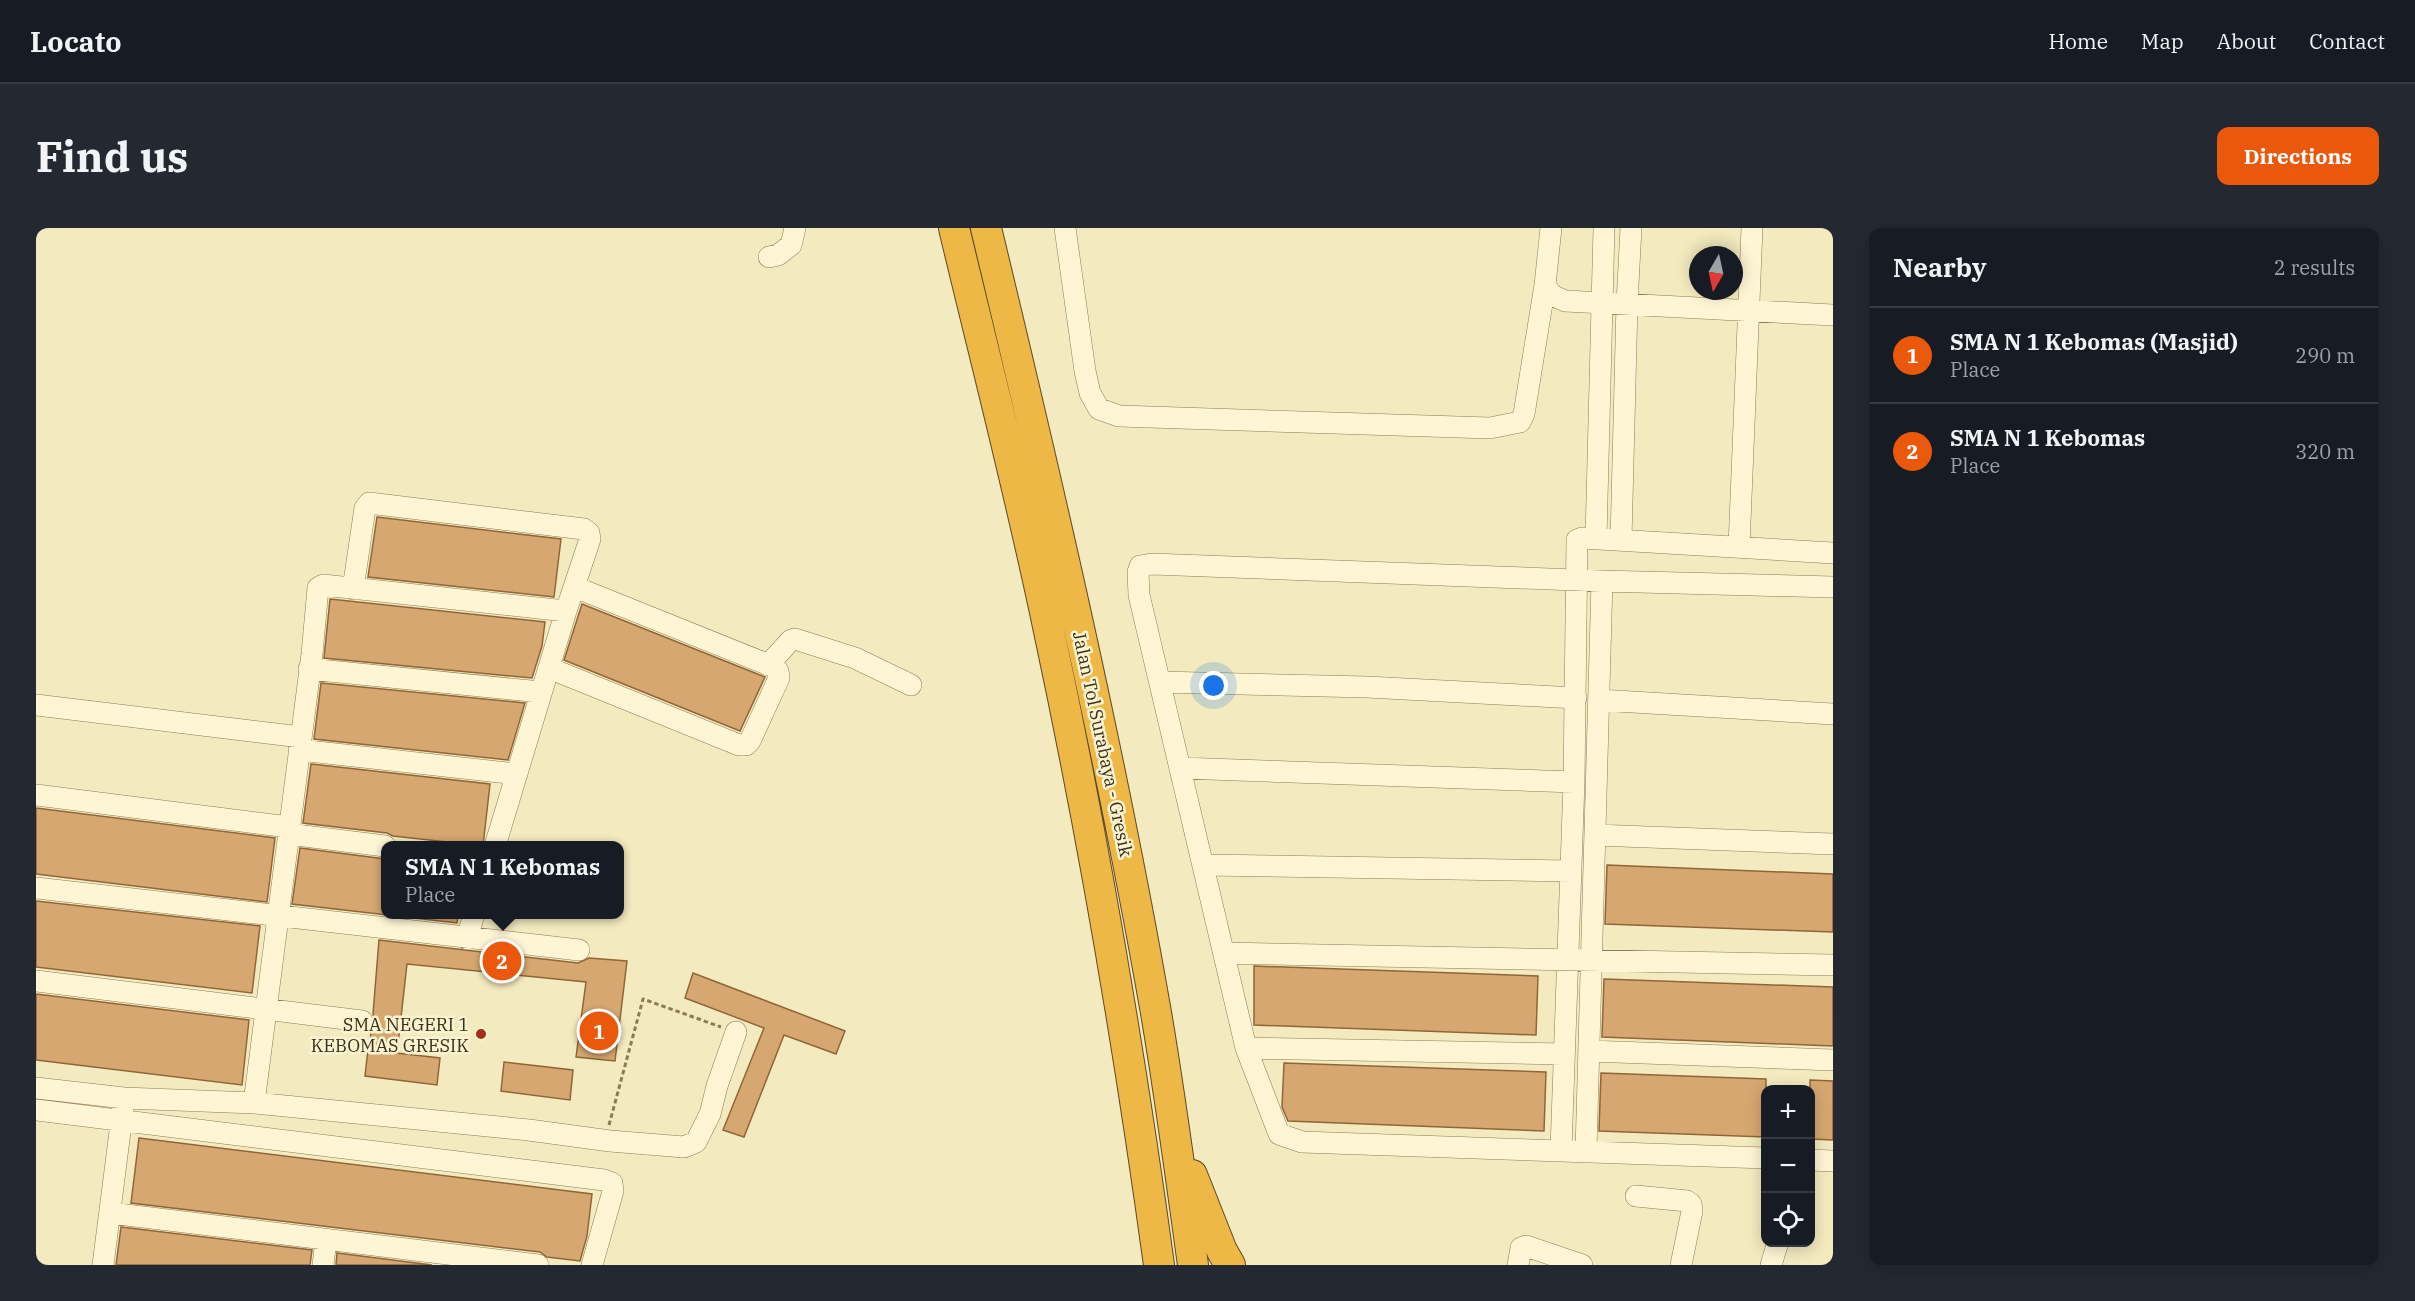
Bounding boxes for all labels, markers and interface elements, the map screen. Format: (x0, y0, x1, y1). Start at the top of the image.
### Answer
text: Locato (30, 23, 122, 60)
text: Home (2048, 27, 2108, 55)
text: Map (2141, 27, 2184, 55)
text: About (2217, 27, 2276, 55)
text: Contact (2309, 27, 2385, 55)
button: Directions (2217, 127, 2379, 185)
text: Find us (36, 129, 188, 184)
north arrow (1689, 246, 1743, 300)
text: Nearby (1893, 250, 1987, 284)
text: 2 results (2274, 254, 2355, 281)
text: SMA N 1 Kebomas (Masjid) (1950, 327, 2238, 356)
text: 1 (1907, 342, 1919, 369)
text: 290 m (2295, 342, 2355, 369)
text: Place (1950, 356, 2000, 383)
text: SMA N 1 Kebomas (1950, 423, 2145, 452)
text: 2 (1907, 438, 1919, 465)
text: 320 m (2295, 438, 2355, 465)
text: Place (1950, 452, 2000, 479)
street label: Jalan Tol Surabaya - Gresik (1068, 629, 1138, 859)
your location (1199, 671, 1228, 700)
popup (381, 841, 624, 919)
text: SMA N 1 Kebomas (405, 852, 600, 881)
text: Place (405, 881, 455, 908)
pin: 2 (482, 938, 522, 984)
pin: 1 (580, 1008, 618, 1054)
place label: SMA NEGERI 1 KEBOMAS GRESIK (311, 1013, 469, 1057)
marker: SMA NEGERI 1 KEBOMAS GRESIK (474, 1027, 488, 1041)
map controls (1761, 1085, 1815, 1247)
button: + (1761, 1085, 1815, 1139)
button: − (1761, 1139, 1815, 1193)
button: locate (1761, 1193, 1815, 1247)

